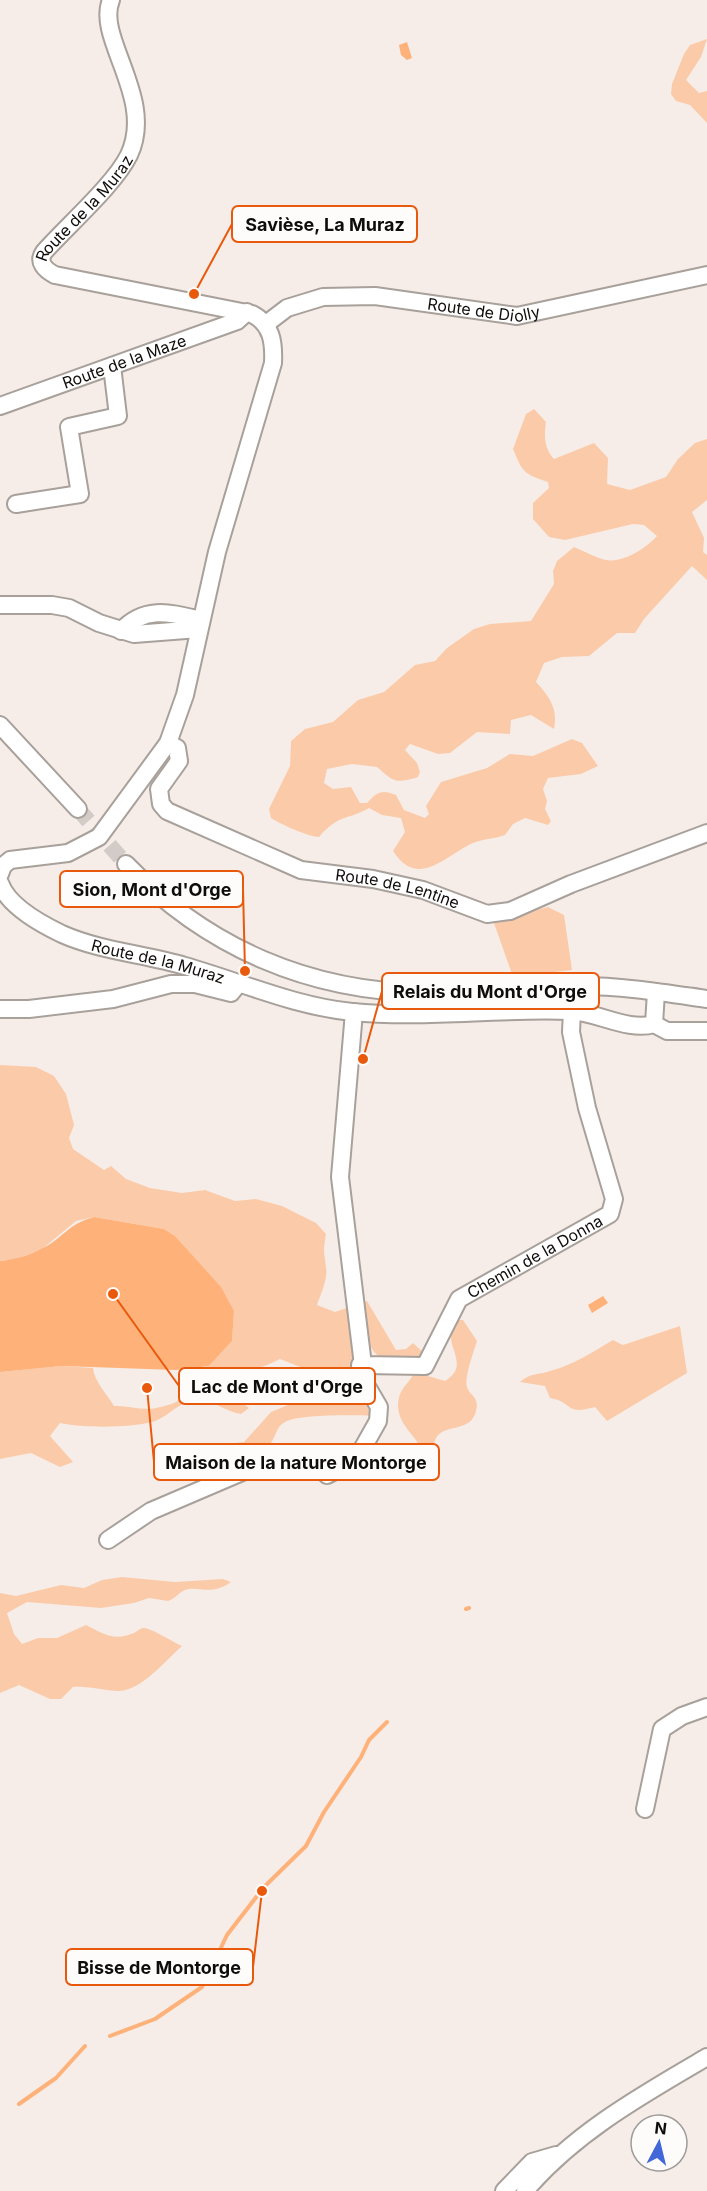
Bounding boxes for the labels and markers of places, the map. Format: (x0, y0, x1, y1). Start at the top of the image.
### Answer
callout: Savièse, La Muraz (232, 206, 417, 242)
callout: Sion, Mont d'Orge (60, 871, 243, 907)
callout: Relais du Mont d'Orge (382, 973, 599, 1009)
callout: Lac de Mont d'Orge (179, 1368, 375, 1404)
callout: Maison de la nature Montorge (154, 1444, 439, 1480)
callout: Bisse de Montorge (66, 1949, 253, 1985)

